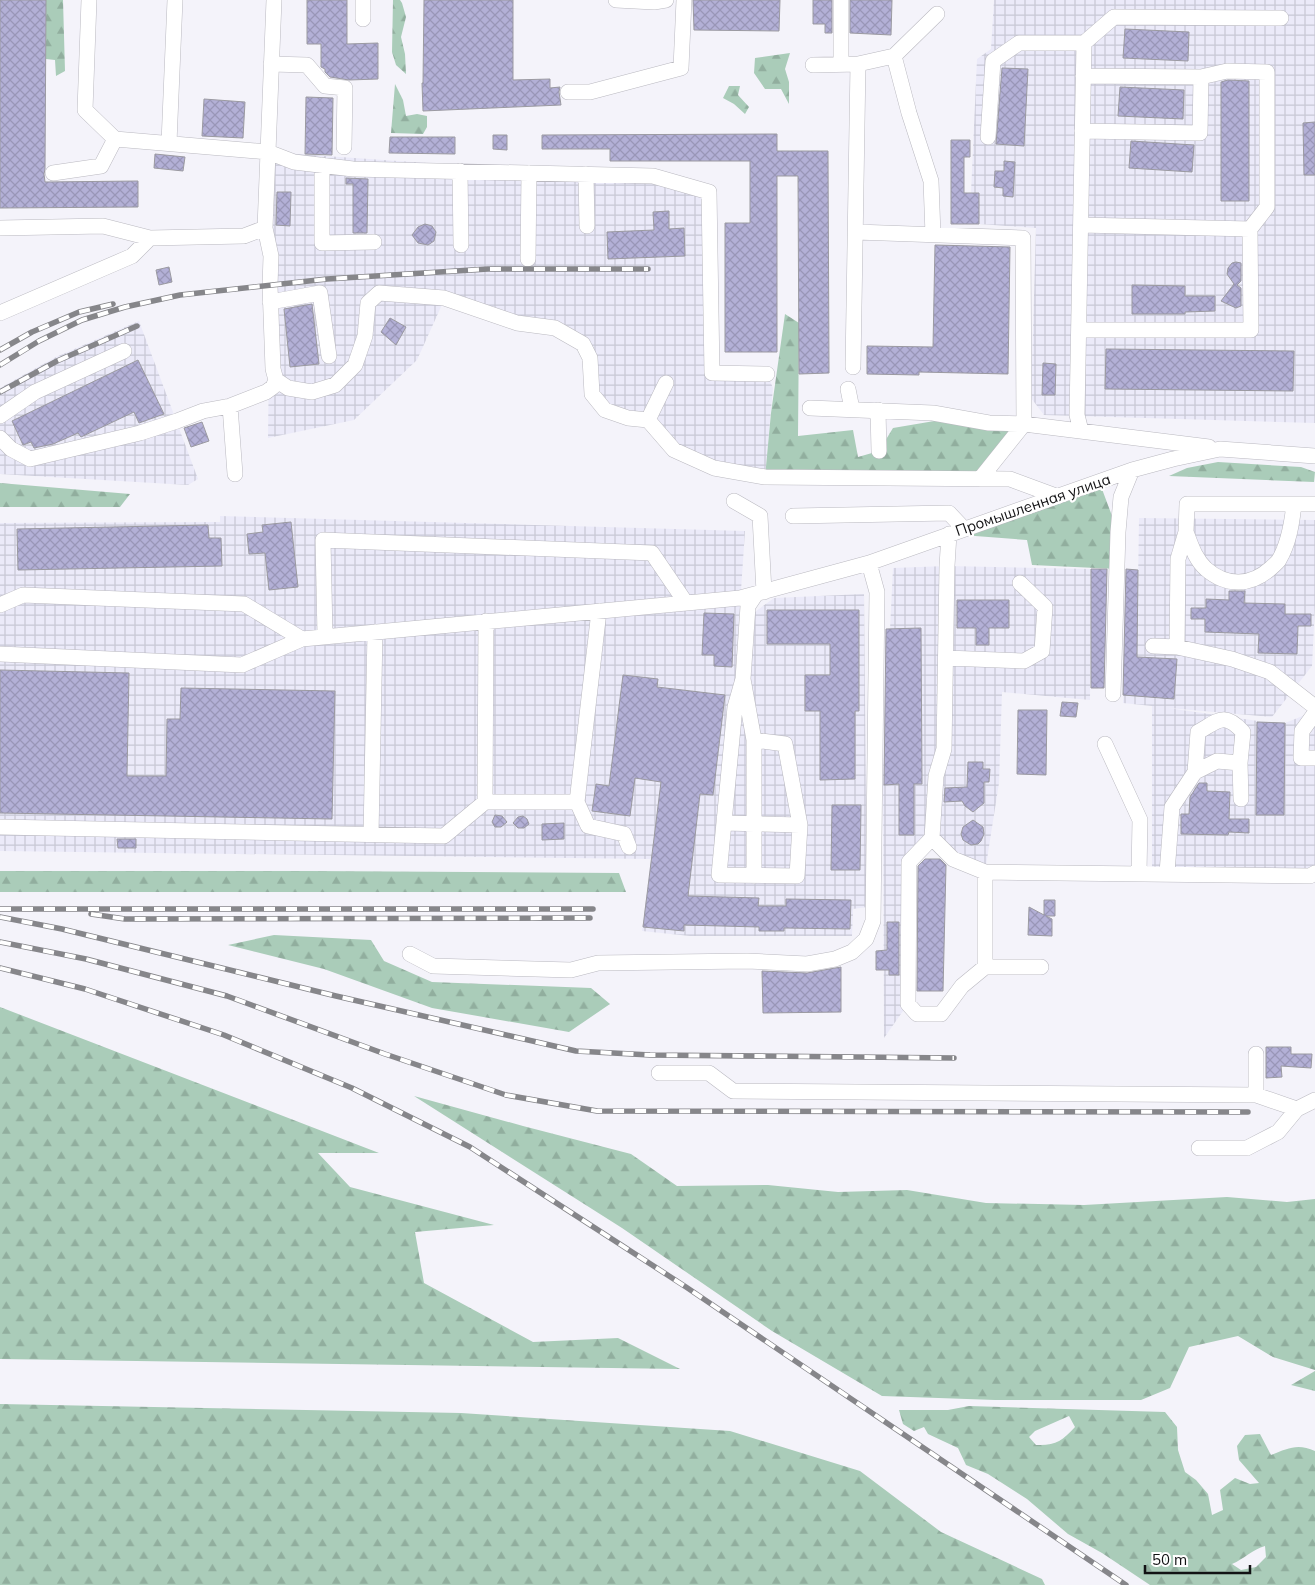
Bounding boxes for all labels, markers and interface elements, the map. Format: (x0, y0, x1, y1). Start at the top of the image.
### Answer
street label: Промышленная улица (953, 469, 1113, 540)
scale bar (1145, 1542, 1250, 1574)
text: 50 m (1152, 1550, 1187, 1569)

